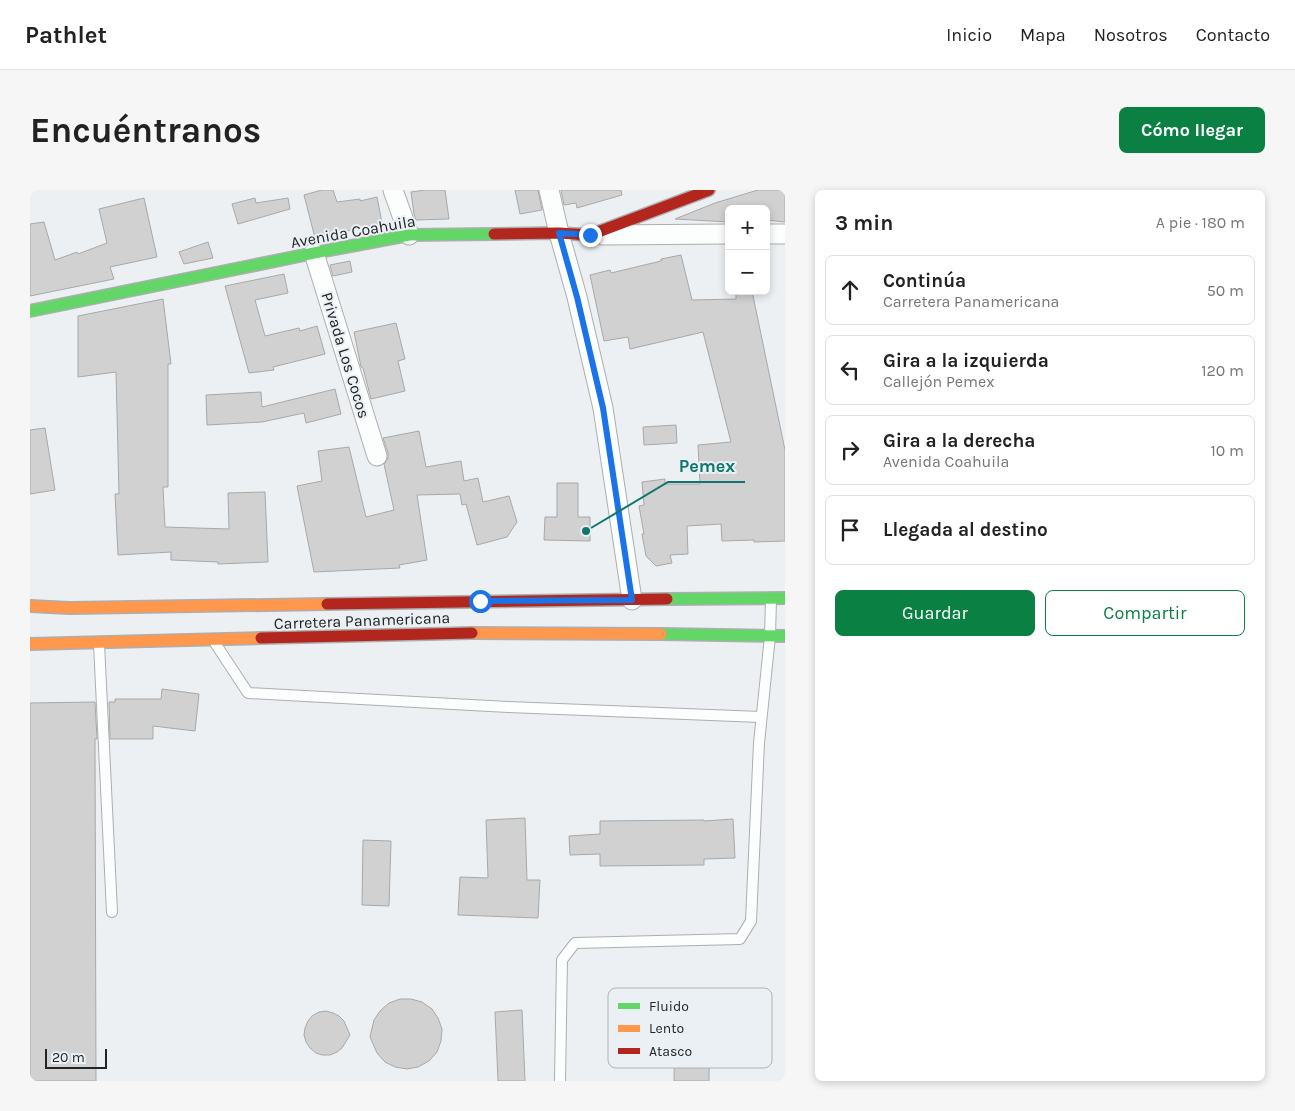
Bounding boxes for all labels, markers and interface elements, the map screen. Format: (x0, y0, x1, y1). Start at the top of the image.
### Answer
text: Pathlet (25, 21, 107, 49)
text: Inicio (946, 24, 992, 46)
text: Mapa (1020, 24, 1066, 46)
text: Nosotros (1094, 24, 1168, 46)
text: Contacto (1196, 24, 1270, 46)
button: Cómo llegar (1119, 107, 1265, 153)
text: Encuéntranos (30, 110, 261, 151)
map controls (725, 205, 770, 295)
button: + (725, 205, 770, 250)
street label: Avenida Coahuila (289, 211, 417, 252)
text: 3 min (835, 211, 893, 235)
text: A pie · 180 m (1156, 213, 1245, 232)
route end (579, 224, 602, 247)
button: − (725, 250, 770, 295)
text: Continúa (883, 270, 966, 292)
icon: ahead (836, 276, 864, 304)
text: 50 m (1207, 281, 1244, 300)
street label: Privada Los Cocos (317, 290, 374, 420)
text: Carretera Panamericana (883, 292, 1059, 311)
text: Gira a la izquierda (883, 350, 1049, 372)
icon: left (836, 356, 864, 384)
text: 120 m (1201, 361, 1244, 380)
text: Callejón Pemex (883, 372, 994, 391)
text: Gira a la derecha (883, 430, 1035, 452)
icon: right (836, 436, 864, 464)
text: 10 m (1210, 441, 1244, 460)
callout: Pemex (668, 449, 745, 482)
text: Avenida Coahuila (883, 452, 1009, 471)
text: Pemex (679, 455, 735, 477)
icon: arrive (836, 516, 864, 544)
text: Llegada al destino (883, 519, 1048, 541)
route start (469, 590, 492, 613)
button: Guardar (835, 590, 1035, 636)
button: Compartir (1045, 590, 1245, 636)
street label: Carretera Panamericana (274, 608, 451, 633)
legend (608, 988, 772, 1068)
text: Fluido (649, 998, 689, 1015)
text: Lento (649, 1020, 684, 1037)
text: Atasco (649, 1043, 692, 1060)
scale bar (45, 1046, 108, 1069)
text: 20 m (52, 1049, 85, 1066)

